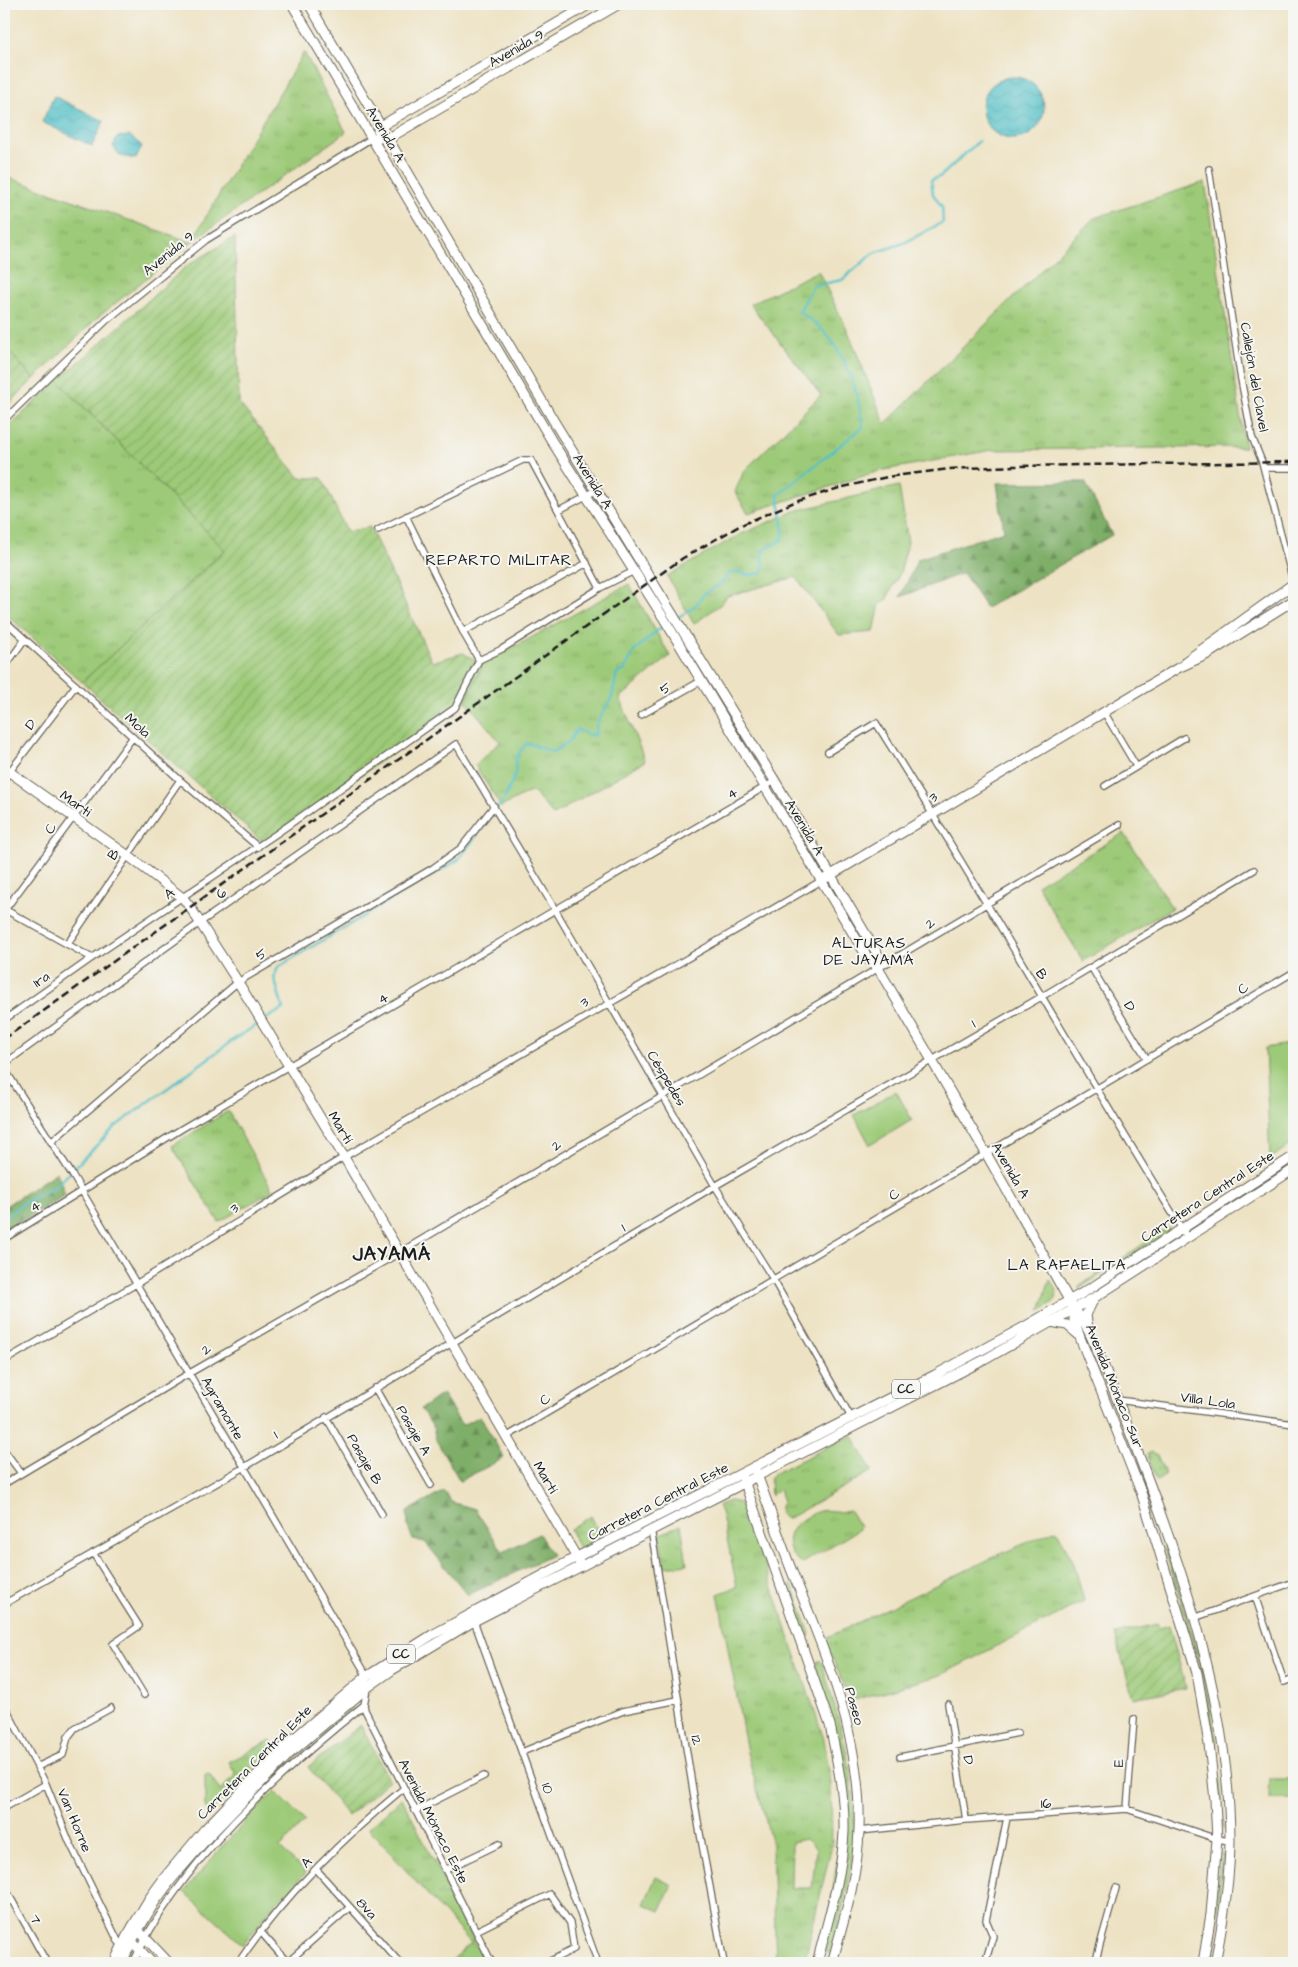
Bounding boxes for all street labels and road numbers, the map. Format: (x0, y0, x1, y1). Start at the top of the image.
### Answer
street label: Avenida 9 (485, 25, 548, 73)
street label: Avenida A (361, 103, 410, 166)
street label: Avenida 9 (139, 227, 199, 281)
street label: Callejón del Clavel (1235, 321, 1273, 433)
street label: Avenida A (567, 450, 617, 513)
street label: 5 (656, 678, 675, 700)
street label: Mola (120, 709, 155, 743)
street label: D (20, 715, 41, 734)
street label: 4 (723, 783, 742, 805)
street label: Martí (56, 786, 96, 822)
street label: 3 (925, 787, 942, 808)
street label: Avenida A (780, 796, 829, 859)
street label: C (40, 819, 62, 838)
street label: B (103, 845, 125, 864)
street label: A (160, 883, 179, 905)
street label: 6 (212, 883, 231, 905)
street label: 2 (922, 913, 939, 935)
street label: 5 (252, 944, 271, 966)
street label: B (1030, 965, 1052, 984)
street label: 1ra (29, 967, 54, 993)
street label: C (1234, 978, 1253, 1000)
street label: 4 (374, 988, 393, 1010)
street label: 3 (576, 992, 593, 1013)
street label: D (1118, 997, 1140, 1016)
street label: 1 (968, 1015, 979, 1033)
street label: Céspedes (642, 1047, 691, 1110)
street label: Martí (323, 1108, 358, 1148)
street label: 2 (548, 1135, 565, 1156)
street label: Avenida A (986, 1139, 1034, 1202)
street label: Carretera Central Este (1137, 1146, 1278, 1247)
street label: C (885, 1184, 904, 1206)
street label: 4 (26, 1196, 45, 1218)
street label: 3 (226, 1198, 243, 1219)
street label: 1 (618, 1219, 630, 1237)
street label: Avenida Mónaco Sur (1080, 1321, 1148, 1452)
street label: 2 (198, 1339, 215, 1361)
street label: Agramonte (196, 1373, 249, 1444)
road number: CC (892, 1380, 920, 1398)
street label: Villa Lola (1179, 1387, 1236, 1415)
street label: C (536, 1389, 555, 1411)
street label: Pasaje A (391, 1402, 436, 1459)
street label: 1 (269, 1426, 282, 1444)
street label: Pasaje B (342, 1430, 387, 1489)
street label: Martí (528, 1458, 563, 1498)
street label: Carretera Central Este (585, 1458, 732, 1546)
road number: CC (387, 1645, 415, 1664)
street label: Paseo (839, 1685, 869, 1728)
street label: Carretera Central Este (193, 1701, 317, 1825)
street label: 12 (685, 1734, 707, 1747)
street label: D (957, 1754, 979, 1766)
street label: Avenida Mónaco Este (393, 1756, 473, 1888)
street label: E (1109, 1758, 1129, 1768)
street label: 10 (536, 1780, 558, 1797)
street label: Van Horne (52, 1786, 97, 1856)
street label: 16 (1040, 1794, 1052, 1814)
street label: A (296, 1852, 317, 1873)
street label: 8va (351, 1893, 382, 1924)
street label: 7 (24, 1911, 46, 1928)

